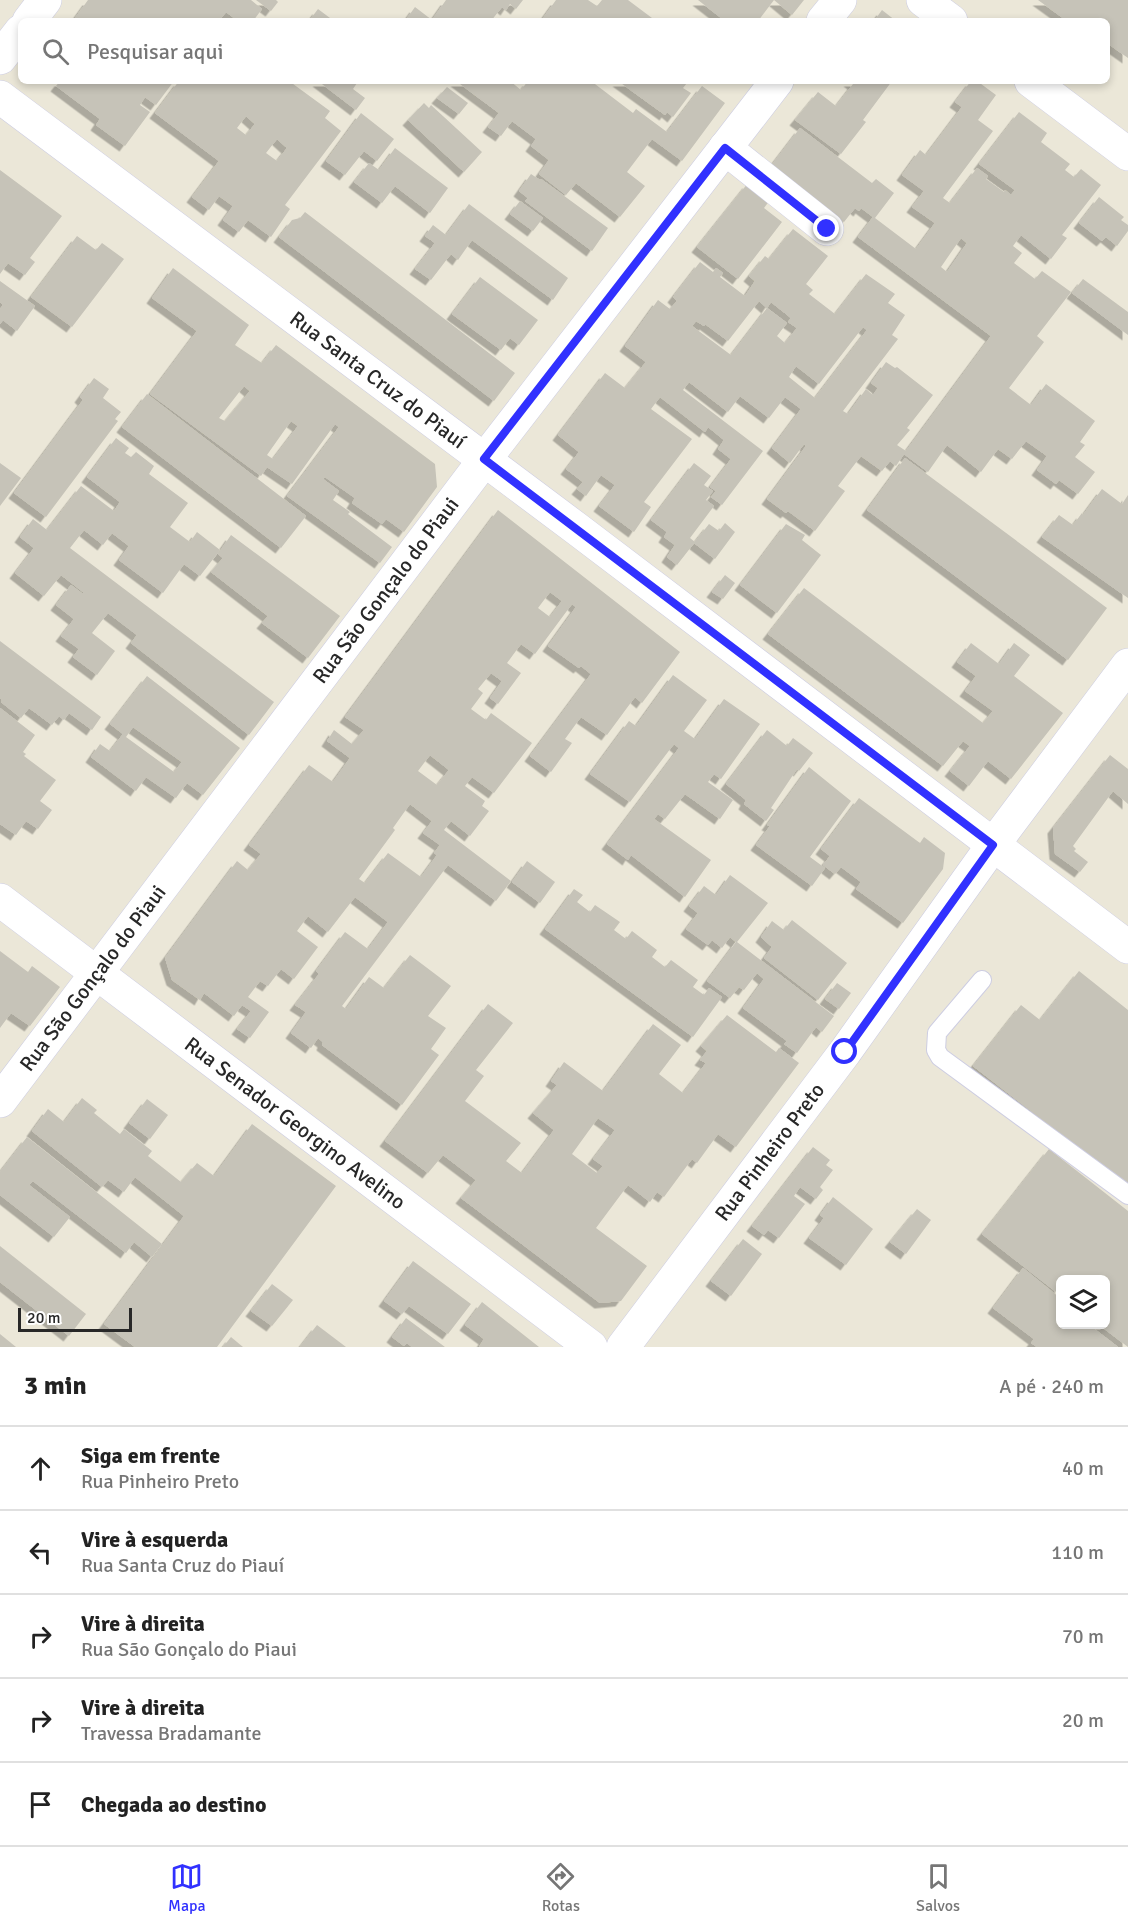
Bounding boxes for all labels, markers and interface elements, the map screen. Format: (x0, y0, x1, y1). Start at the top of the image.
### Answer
search box (18, 18, 1110, 84)
icon: search (39, 35, 72, 68)
text: Pesquisar aqui (87, 38, 223, 65)
route end (813, 215, 839, 241)
street label: Rua Santa Cruz do Piauí (285, 306, 471, 454)
street label: Rua São Gonçalo do Piaui (307, 492, 465, 689)
street label: Rua São Gonçalo do Piaui (14, 880, 172, 1076)
street label: Rua Senador Georgino Avelino (179, 1031, 411, 1215)
route start (831, 1038, 857, 1064)
street label: Rua Pinheiro Preto (709, 1078, 830, 1226)
map controls (1056, 1275, 1110, 1329)
button: layers (1056, 1275, 1110, 1329)
scale bar (18, 1305, 132, 1332)
text: 20 m (27, 1308, 61, 1328)
text: 3 min (24, 1370, 87, 1402)
text: A pé · 240 m (999, 1374, 1104, 1399)
text: Siga em frente (81, 1442, 220, 1469)
icon: ahead (24, 1452, 57, 1485)
text: 40 m (1062, 1456, 1104, 1481)
text: Rua Pinheiro Preto (81, 1469, 239, 1494)
text: Vire à esquerda (81, 1526, 228, 1553)
icon: left (24, 1536, 57, 1569)
text: 110 m (1051, 1540, 1104, 1565)
text: Rua Santa Cruz do Piauí (81, 1553, 284, 1578)
text: Vire à direita (81, 1610, 205, 1637)
icon: right (24, 1620, 57, 1653)
text: 70 m (1062, 1624, 1104, 1649)
text: Rua São Gonçalo do Piaui (81, 1637, 297, 1662)
text: Vire à direita (81, 1694, 205, 1721)
icon: right (24, 1704, 57, 1737)
text: 20 m (1062, 1708, 1104, 1733)
text: Travessa Bradamante (81, 1721, 261, 1746)
icon: arrive (24, 1788, 57, 1821)
text: Chegada ao destino (81, 1791, 267, 1818)
tab: Mapa (168, 1860, 206, 1916)
tab: Rotas (542, 1860, 580, 1916)
tab: Salvos (916, 1860, 960, 1916)

